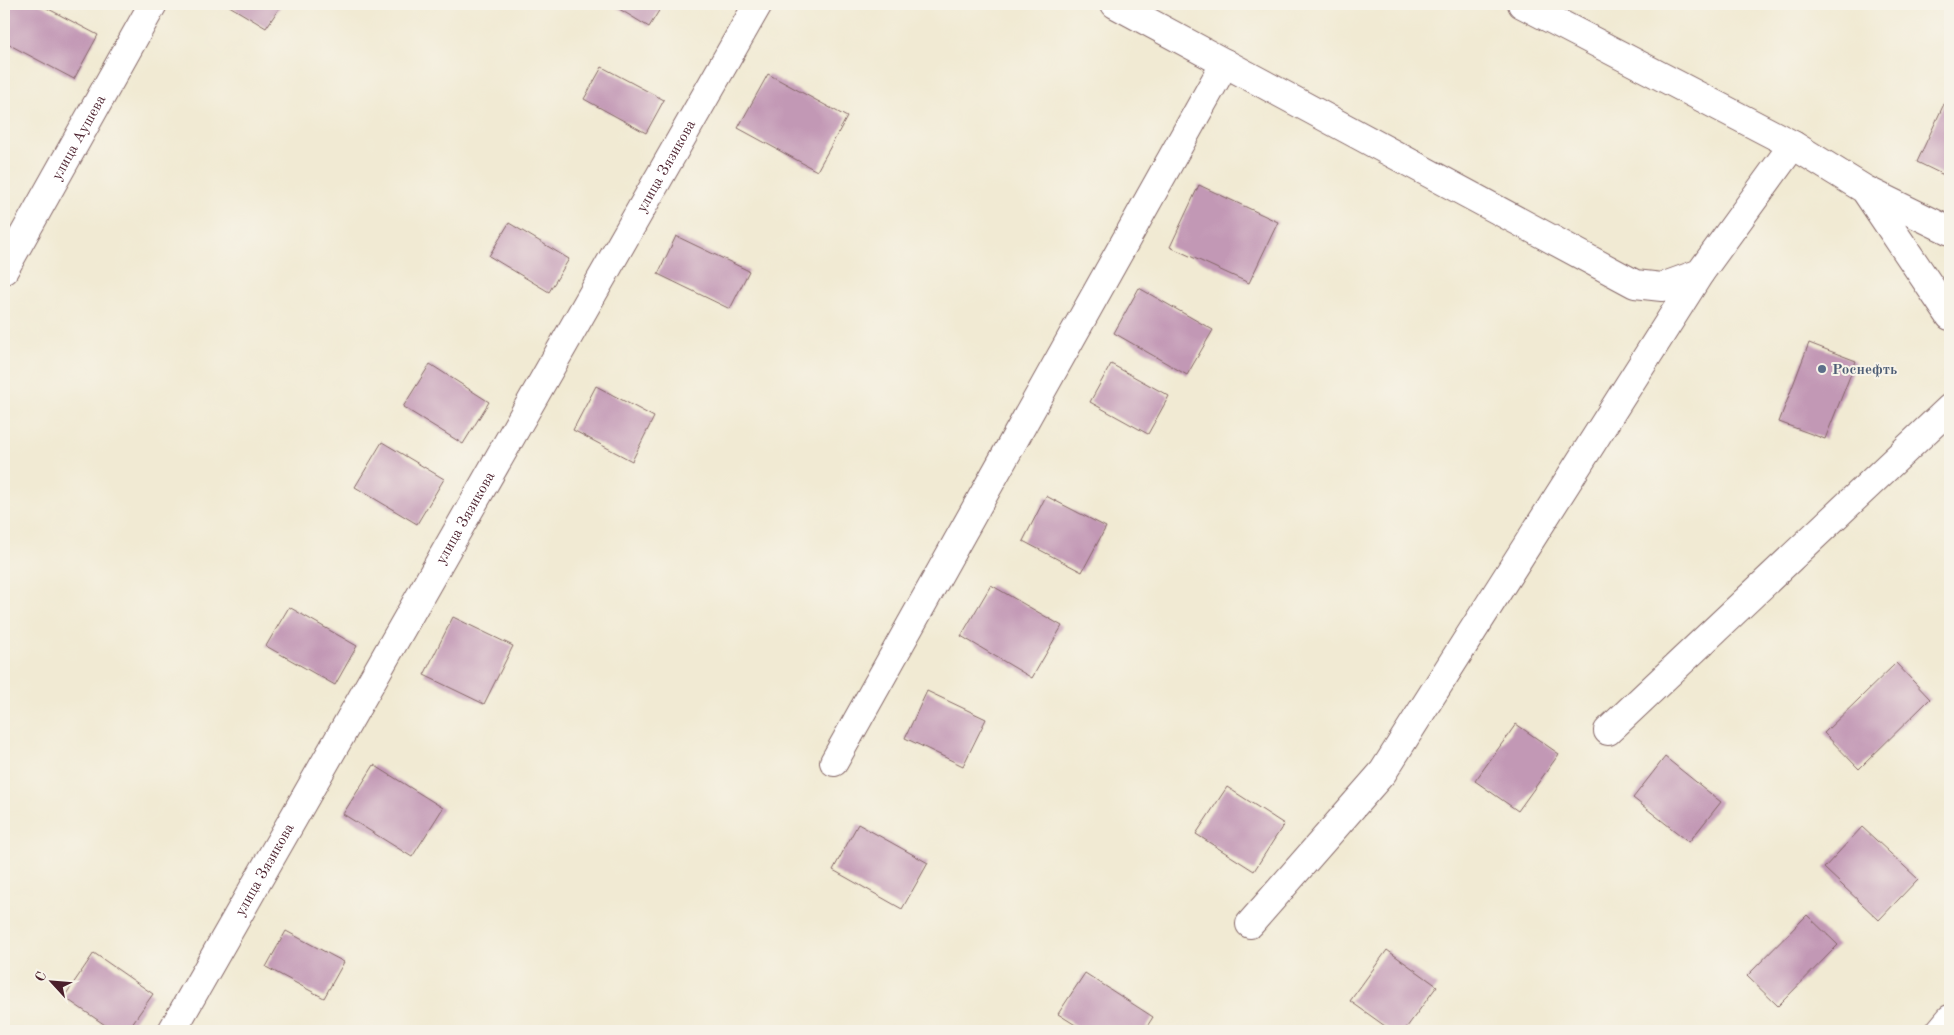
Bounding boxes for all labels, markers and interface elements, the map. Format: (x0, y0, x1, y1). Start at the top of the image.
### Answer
street label: улица Аушева (50, 93, 110, 183)
street label: улица Зязикова (635, 117, 699, 216)
marker: Роснефть (1816, 363, 1828, 375)
place label: Роснефть (1832, 363, 1897, 378)
street label: улица Зязикова (434, 469, 499, 567)
street label: улица Зязикова (233, 821, 298, 919)
north arrow (28, 958, 78, 1008)
text: С (33, 970, 50, 984)

